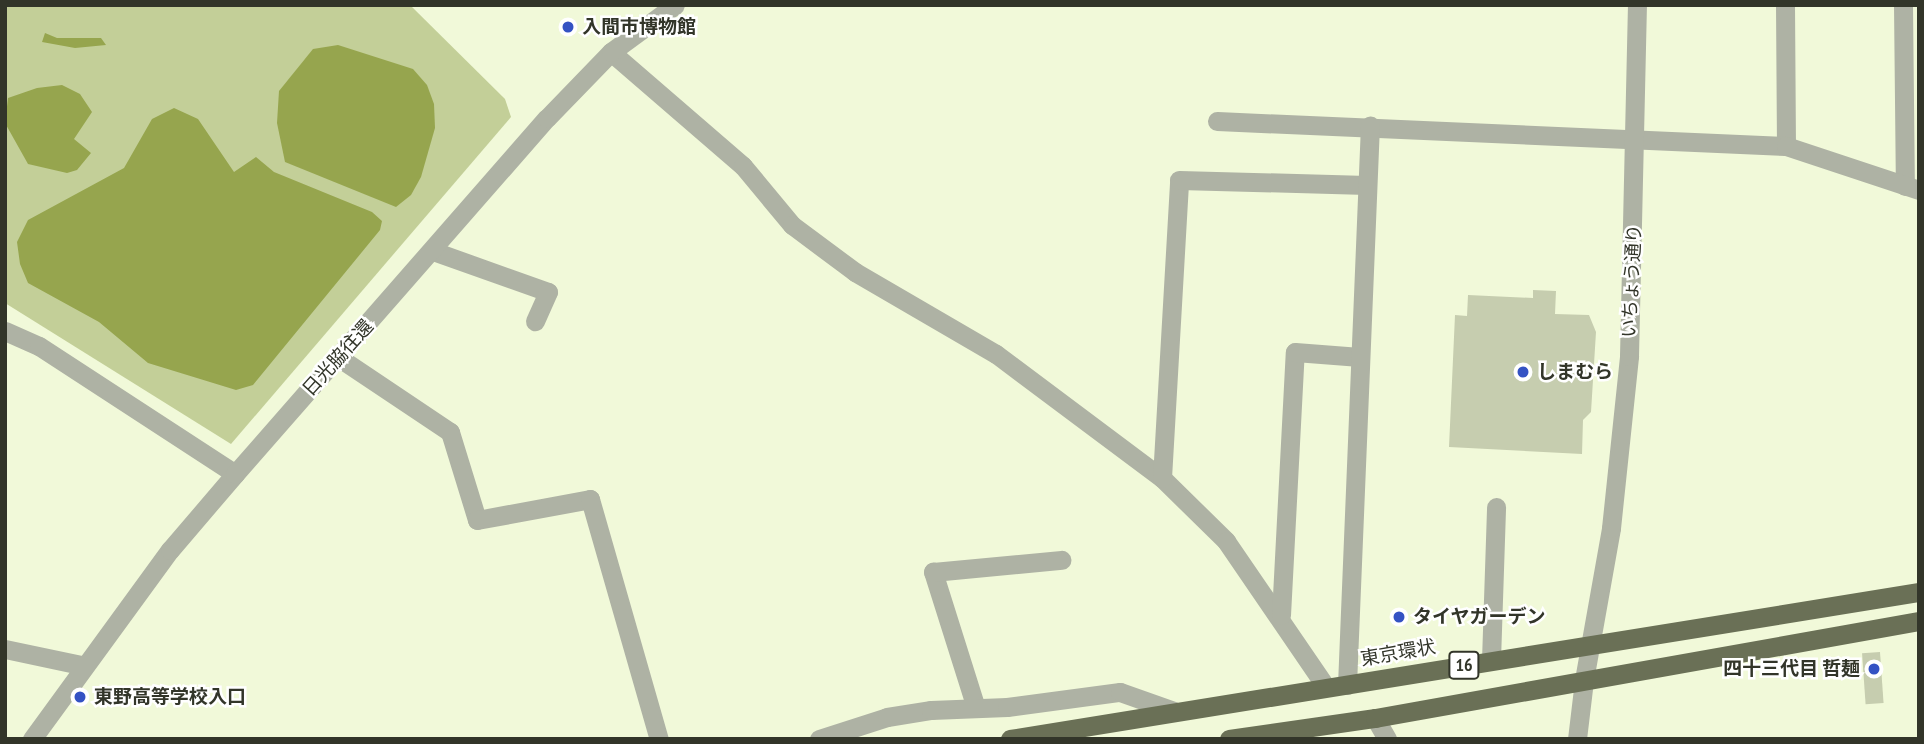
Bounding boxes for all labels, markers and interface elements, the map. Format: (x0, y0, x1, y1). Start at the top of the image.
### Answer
place label: 入間市博物館 (582, 16, 696, 38)
marker: 入間市博物館 (560, 19, 576, 35)
street label: いちょう通り (1618, 223, 1646, 339)
street label: 日光脇往還 (298, 315, 378, 401)
place label: しまむら (1537, 361, 1613, 383)
marker: しまむら (1515, 364, 1531, 380)
place label: タイヤガーデン (1413, 606, 1546, 628)
marker: タイヤガーデン (1391, 609, 1407, 625)
street label: 東京環状 (1359, 635, 1437, 671)
road number: 16 (1448, 650, 1480, 680)
place label: 四十三代目 哲麺 (1723, 658, 1860, 680)
marker: 四十三代目 哲麺 (1866, 661, 1882, 677)
place label: 東野高等学校入口 (94, 686, 246, 708)
marker: 東野高等学校入口 (72, 689, 88, 705)

